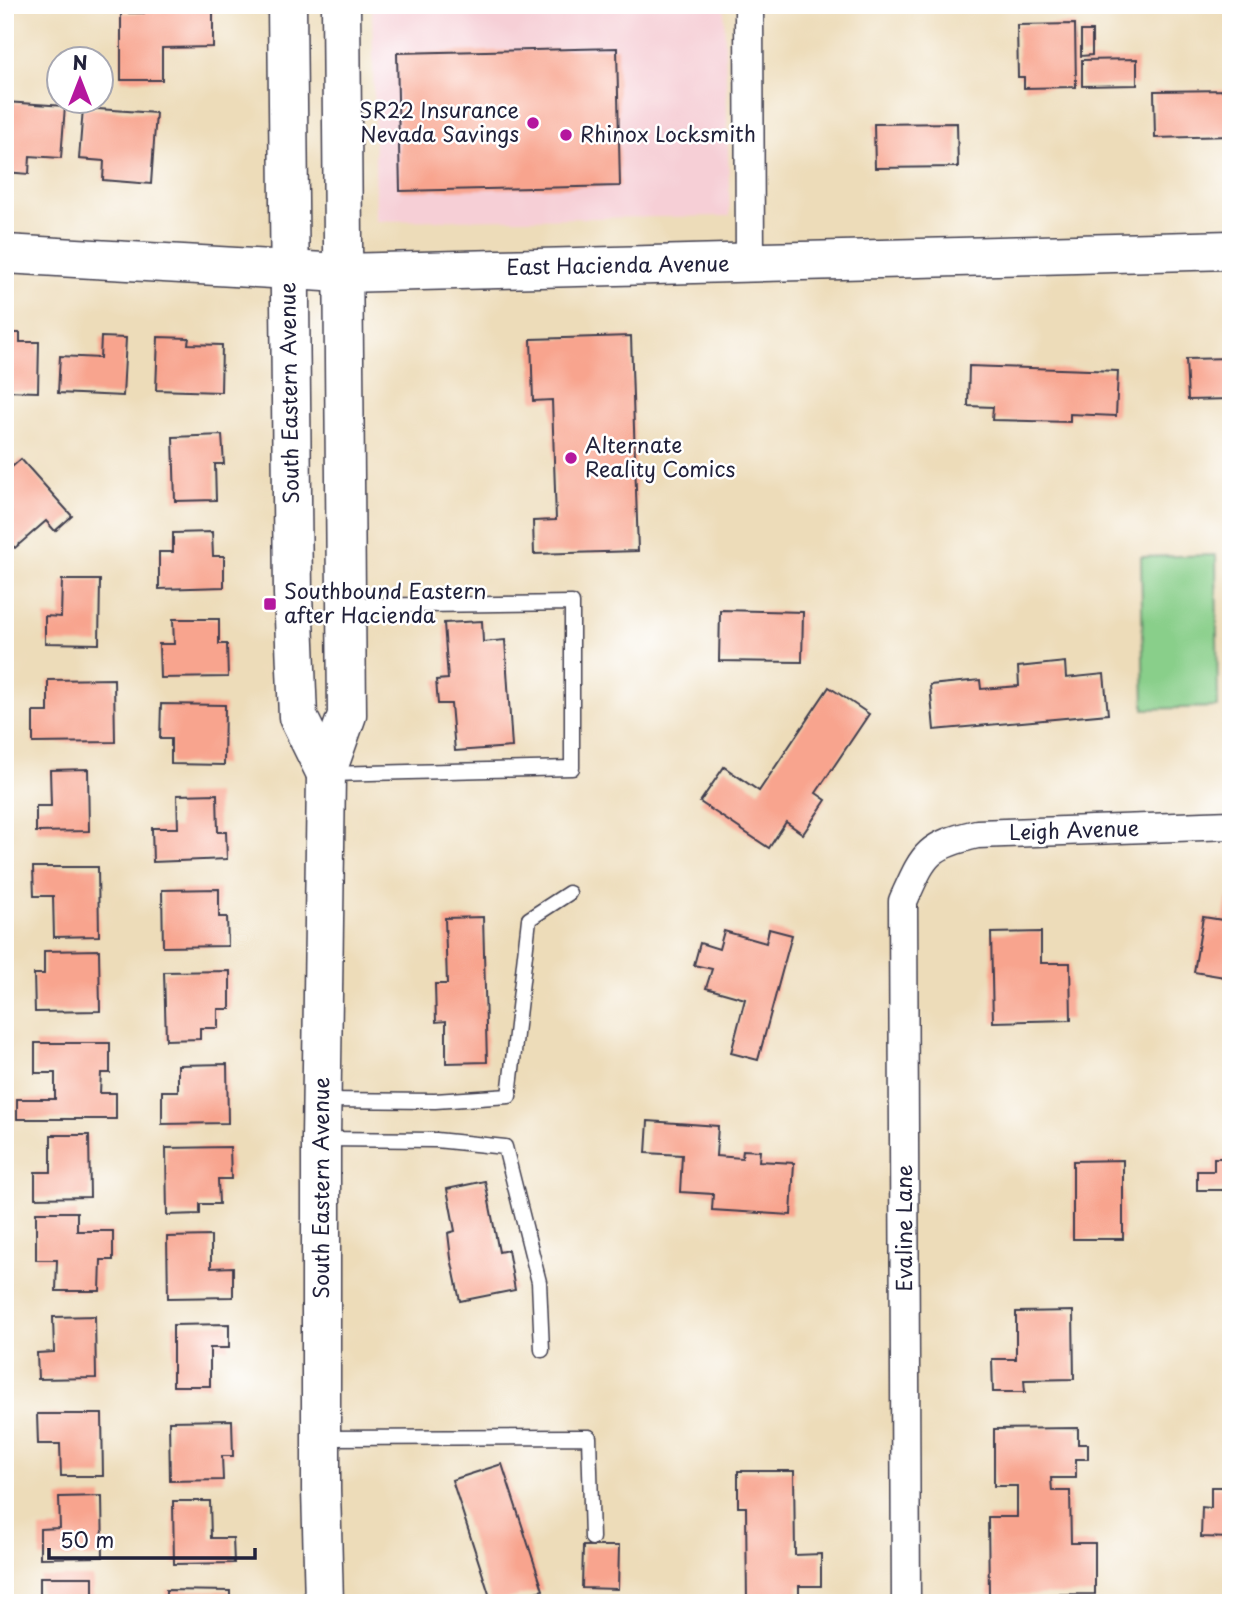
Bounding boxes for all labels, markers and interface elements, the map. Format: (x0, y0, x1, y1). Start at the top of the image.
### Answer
north arrow (46, 46, 116, 116)
text: N (72, 48, 88, 76)
place label: SR22 Insurance Nevada Savings (360, 93, 519, 149)
marker: SR22 Insurance Nevada Savings (525, 115, 541, 131)
place label: Rhinox Locksmith (580, 117, 756, 149)
marker: Rhinox Locksmith (558, 127, 574, 143)
street label: East Hacienda Avenue (506, 246, 730, 282)
street label: South Eastern Avenue (270, 282, 306, 504)
place label: Alternate Reality Comics (585, 428, 735, 484)
marker: Alternate Reality Comics (563, 450, 579, 466)
place label: Southbound Eastern after Hacienda (284, 574, 486, 630)
marker: Southbound Eastern after Hacienda (262, 596, 278, 612)
street label: Leigh Avenue (1008, 811, 1140, 847)
street label: South Eastern Avenue (304, 1077, 336, 1299)
street label: Evaline Lane (887, 1164, 919, 1292)
scale bar (49, 1517, 256, 1561)
text: 50 m (60, 1523, 114, 1555)

